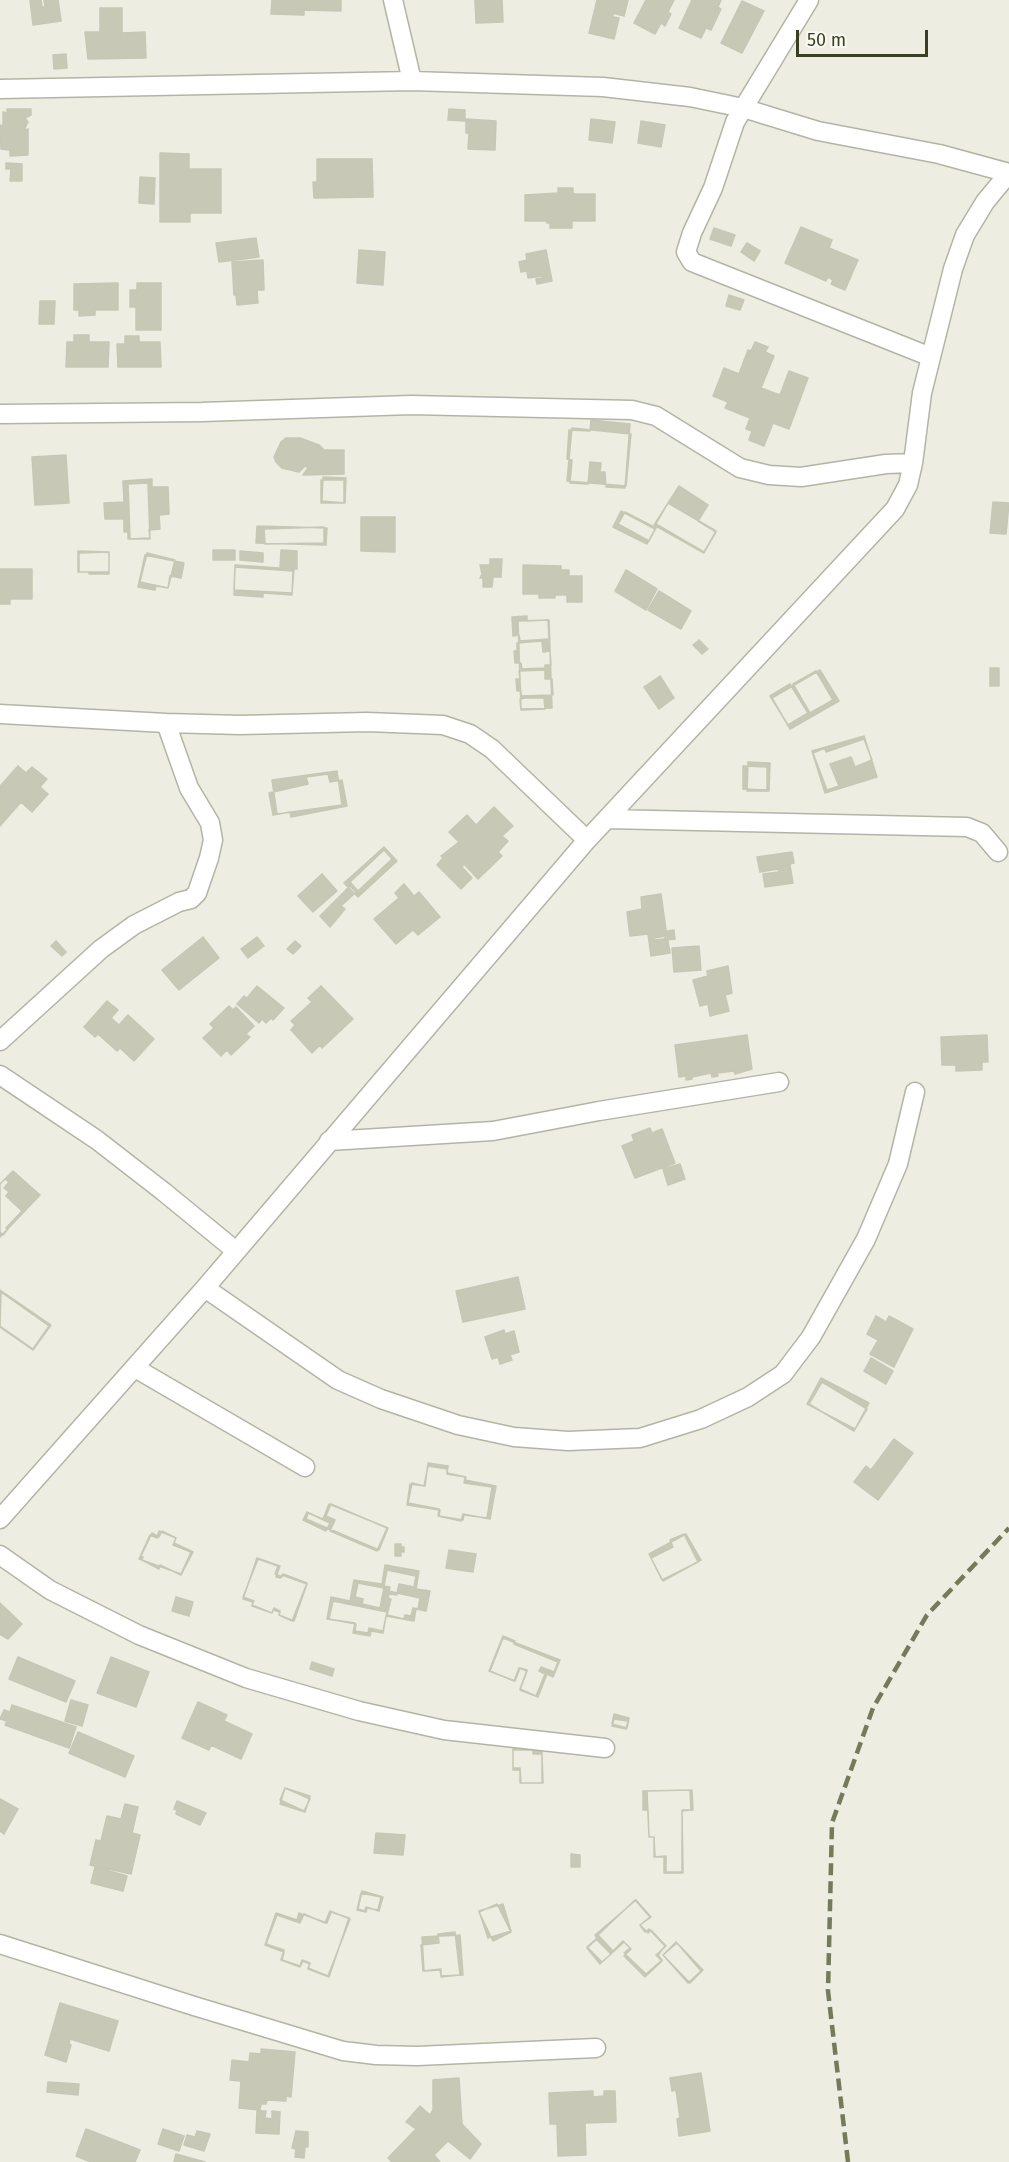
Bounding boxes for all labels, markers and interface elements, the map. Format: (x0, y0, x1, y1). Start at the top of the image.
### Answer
scale bar (799, 18, 931, 56)
text: 50 m (807, 29, 846, 51)

